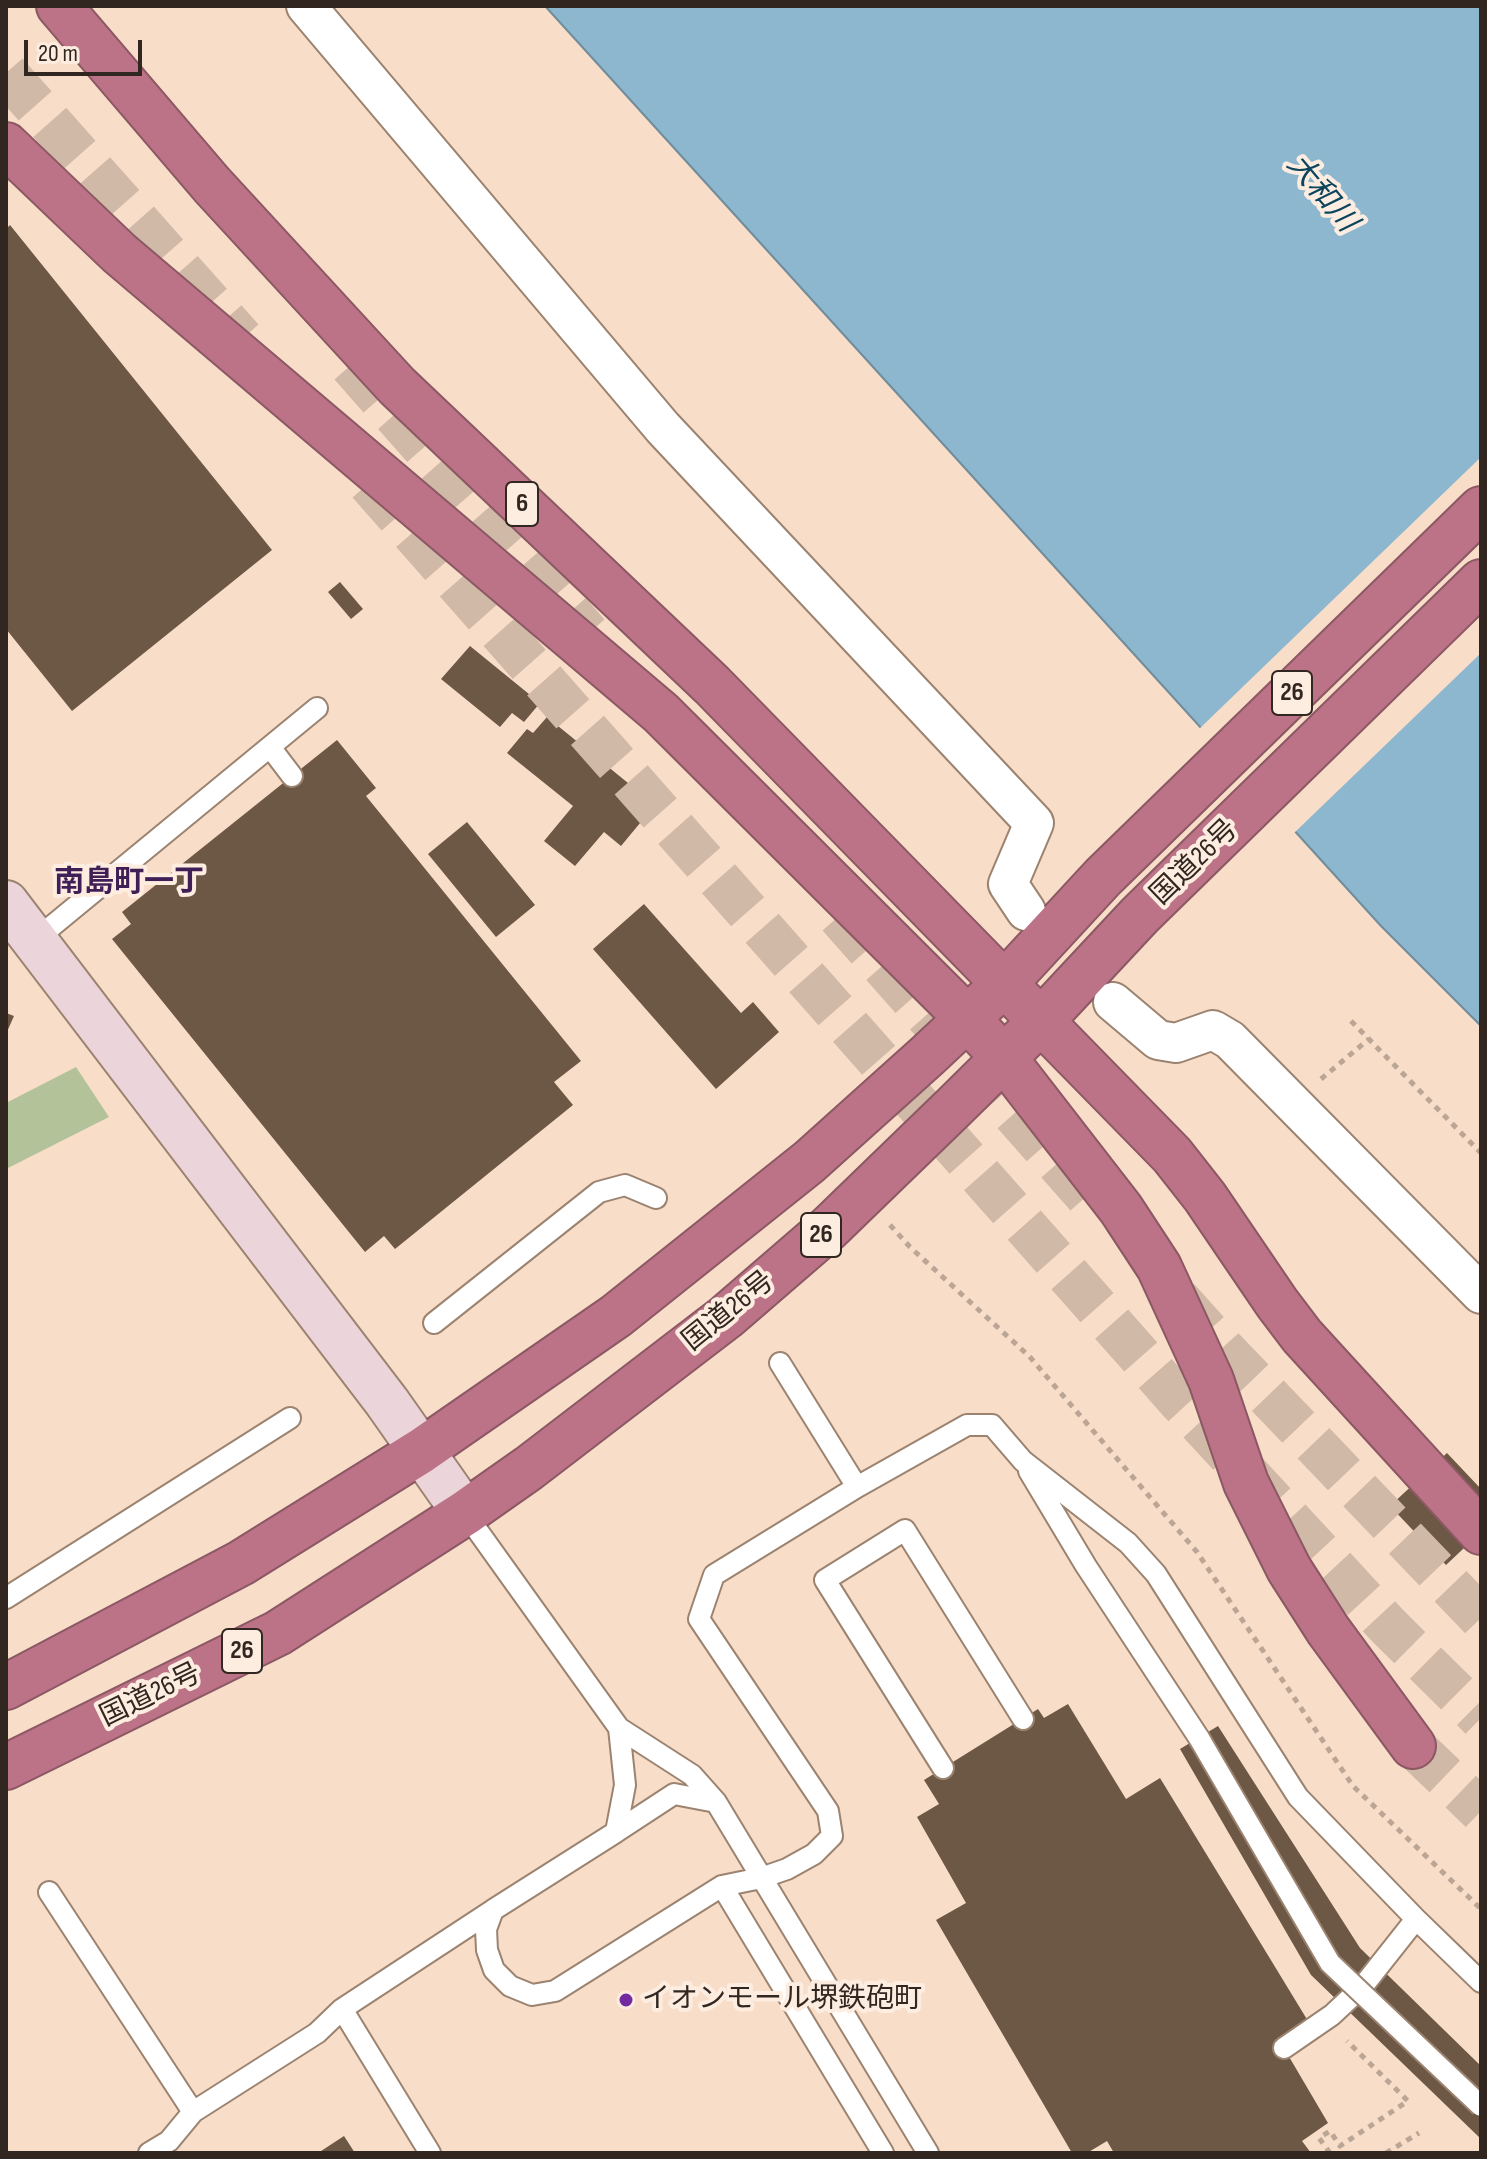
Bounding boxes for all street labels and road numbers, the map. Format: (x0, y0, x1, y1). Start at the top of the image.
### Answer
road number: 6 (506, 482, 538, 526)
road number: 26 (1272, 671, 1312, 715)
street label: 国道26号 (1145, 813, 1245, 913)
road number: 26 (801, 1213, 841, 1257)
street label: 国道26号 (677, 1265, 781, 1359)
road number: 26 (222, 1629, 262, 1673)
street label: 国道26号 (95, 1657, 207, 1735)

